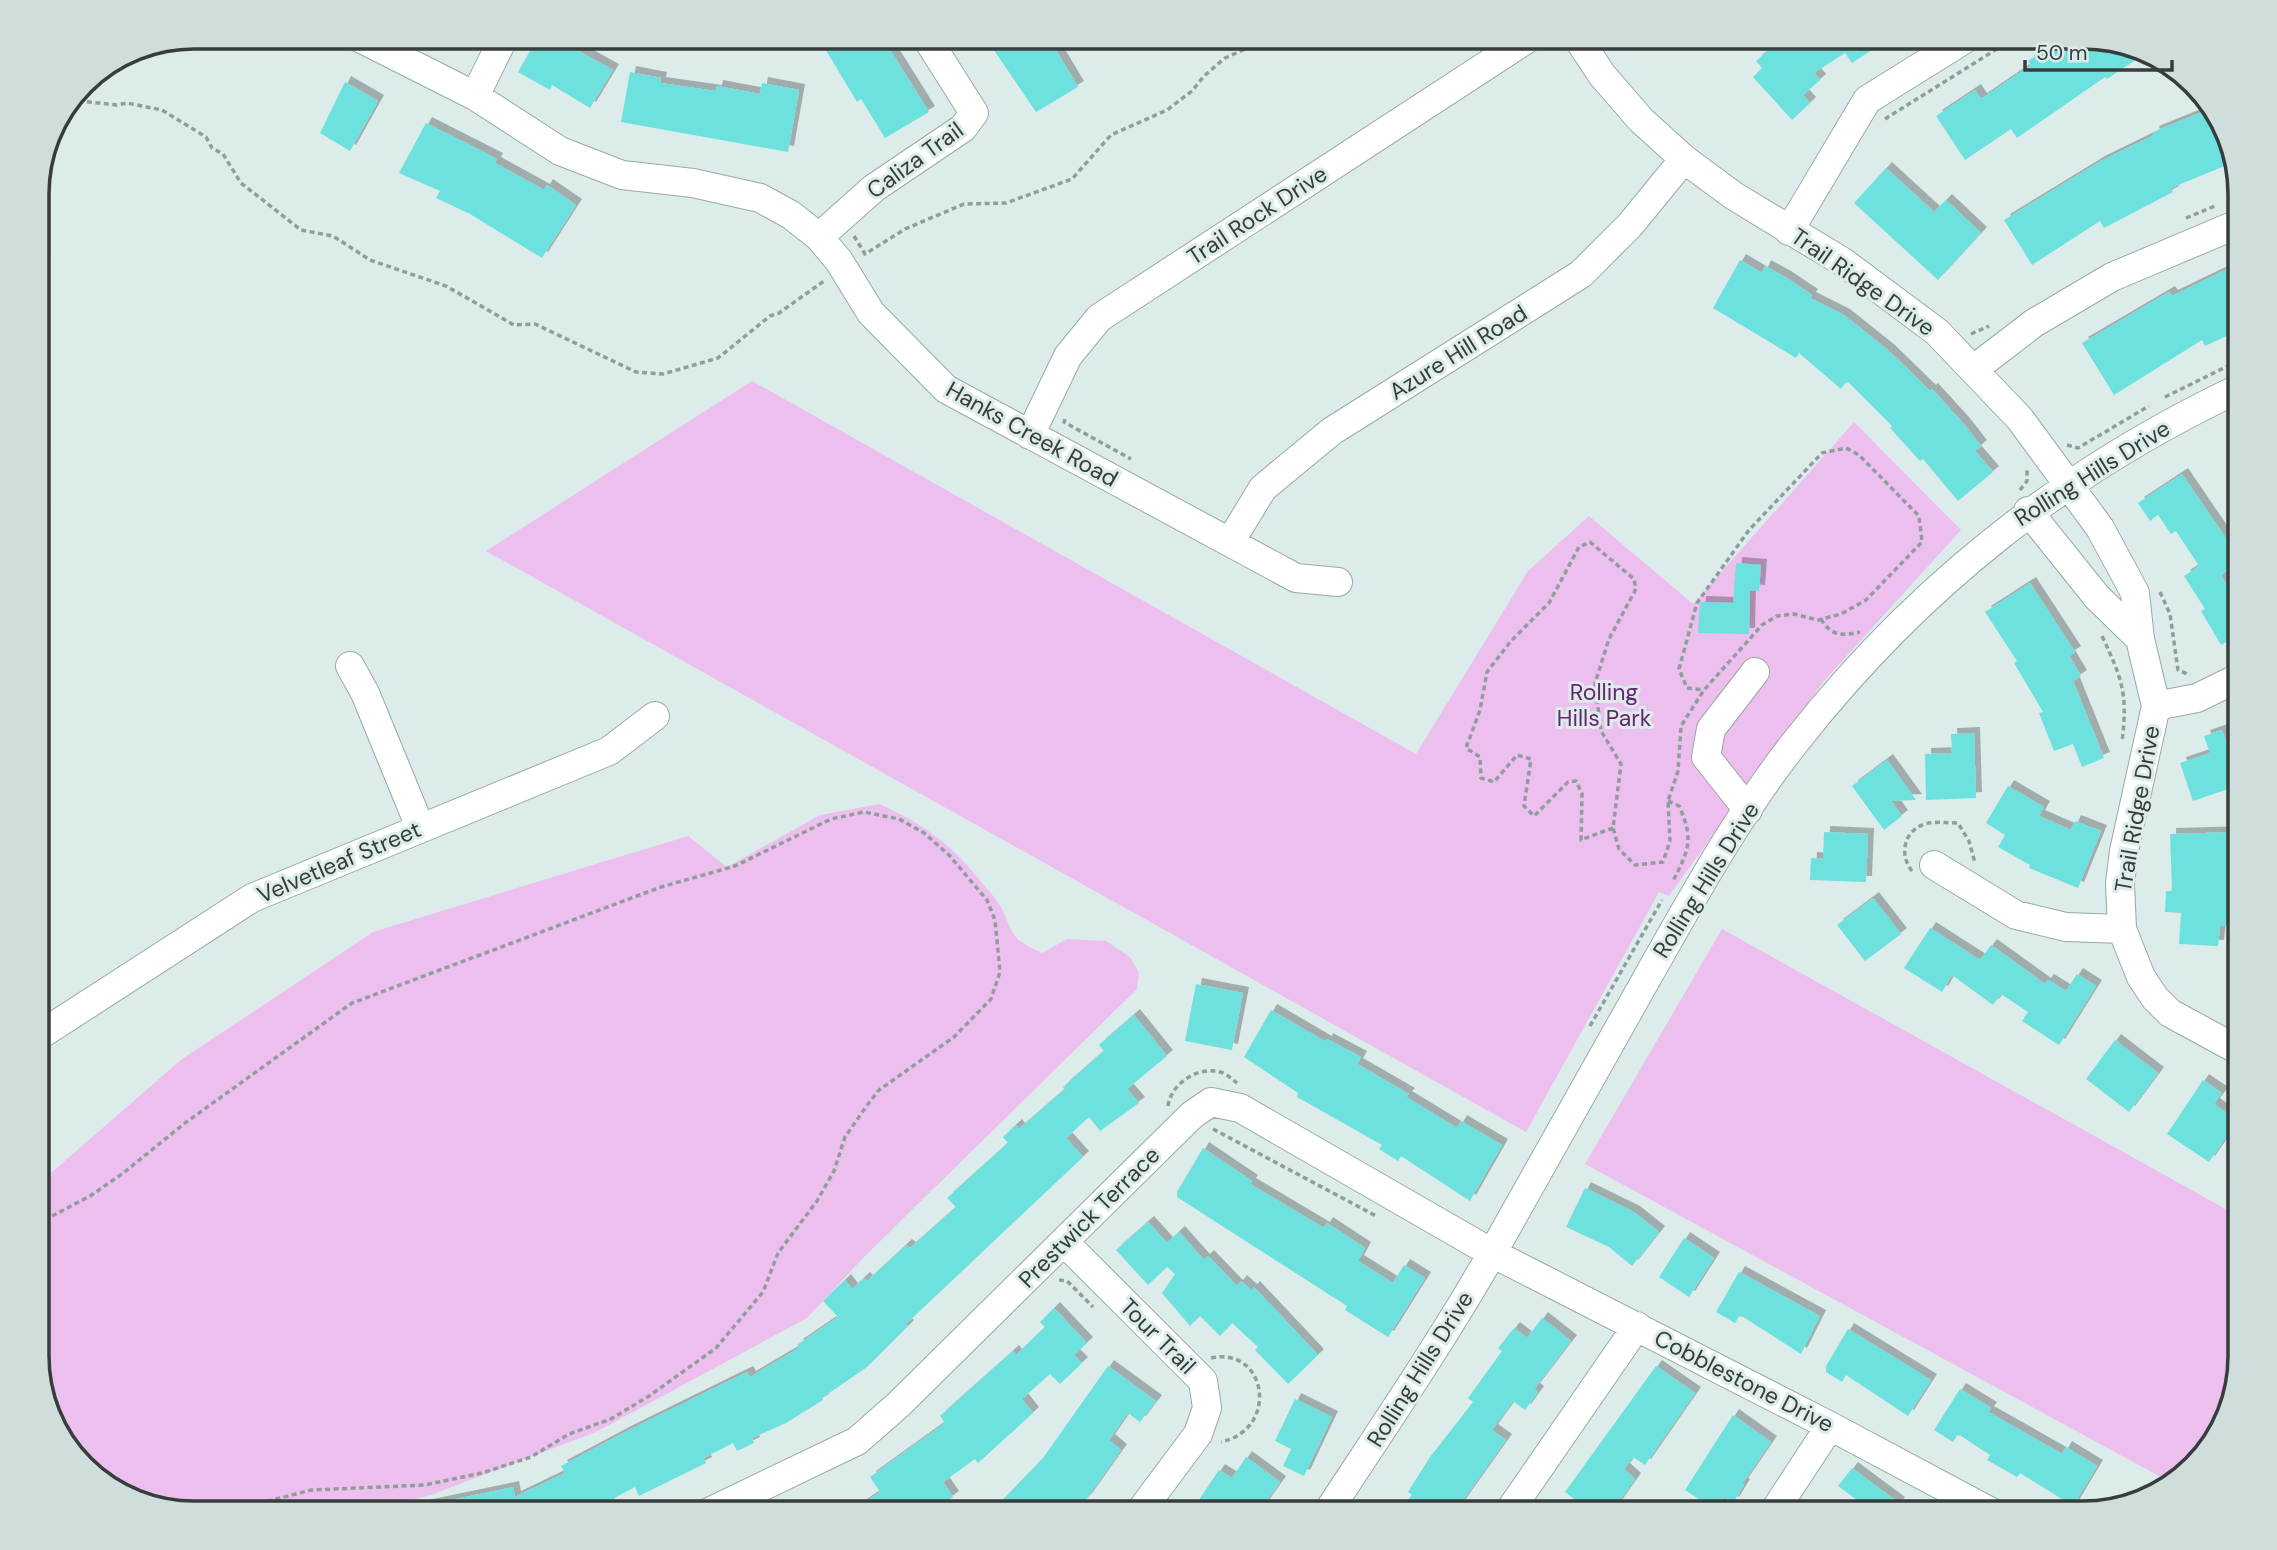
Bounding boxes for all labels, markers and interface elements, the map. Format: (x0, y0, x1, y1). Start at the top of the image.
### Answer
scale bar (2025, 28, 2172, 72)
text: 50 m (2036, 39, 2087, 67)
street label: Caliza Trail (861, 115, 969, 205)
street label: Trail Rock Drive (1181, 158, 1333, 272)
street label: Trail Ridge Drive (1785, 221, 1941, 343)
street label: Azure Hill Road (1383, 298, 1533, 406)
street label: Hanks Creek Road (941, 374, 1123, 494)
street label: Rolling Hills Drive (2009, 413, 2175, 533)
park label: Rolling Hills Park (1557, 677, 1652, 733)
street label: Trail Ridge Drive (2108, 723, 2166, 895)
street label: Rolling Hills Drive (1646, 797, 1766, 963)
street label: Velvetleaf Street (253, 814, 425, 910)
street label: Prestwick Terrace (1012, 1140, 1166, 1294)
street label: Rolling Hills Drive (1360, 1286, 1480, 1452)
street label: Tour Trail (1114, 1292, 1202, 1380)
street label: Cobblestone Drive (1649, 1323, 1839, 1439)

